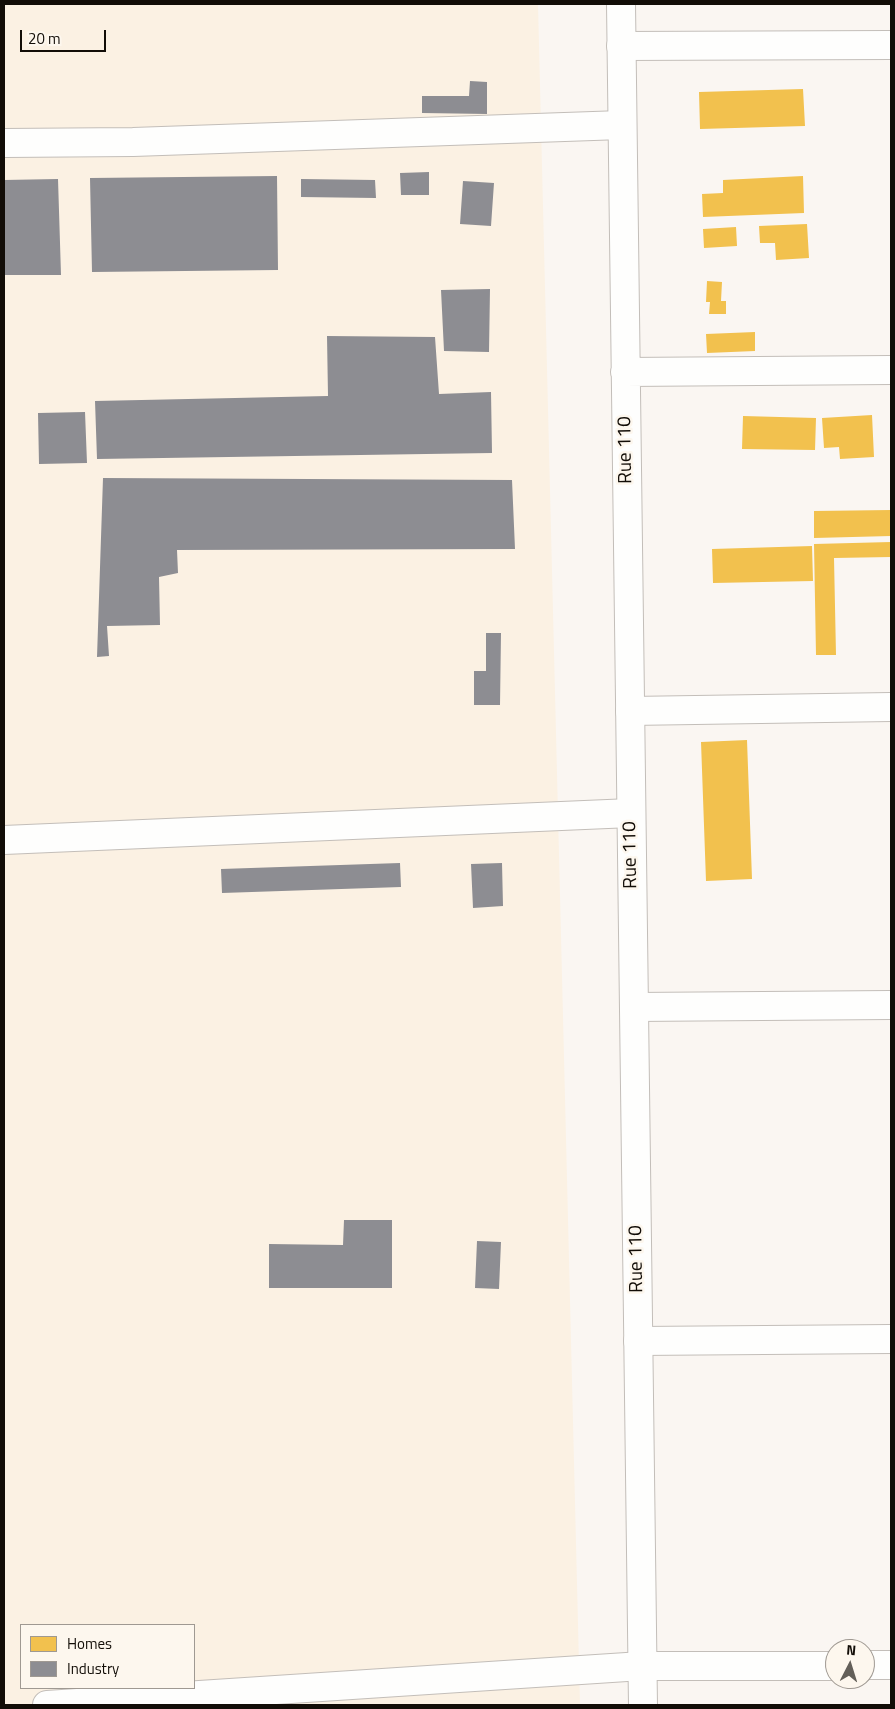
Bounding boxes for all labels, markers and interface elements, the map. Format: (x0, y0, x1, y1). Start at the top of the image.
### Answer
scale bar (22, 20, 109, 52)
text: 20 m (28, 27, 61, 50)
street label: Rue 110 (614, 416, 638, 484)
street label: Rue 110 (619, 821, 643, 889)
street label: Rue 110 (625, 1225, 649, 1293)
legend (20, 1624, 195, 1689)
text: Homes (67, 1632, 112, 1655)
north arrow (825, 1639, 875, 1689)
text: N (846, 1639, 857, 1660)
text: Industry (67, 1657, 119, 1680)

